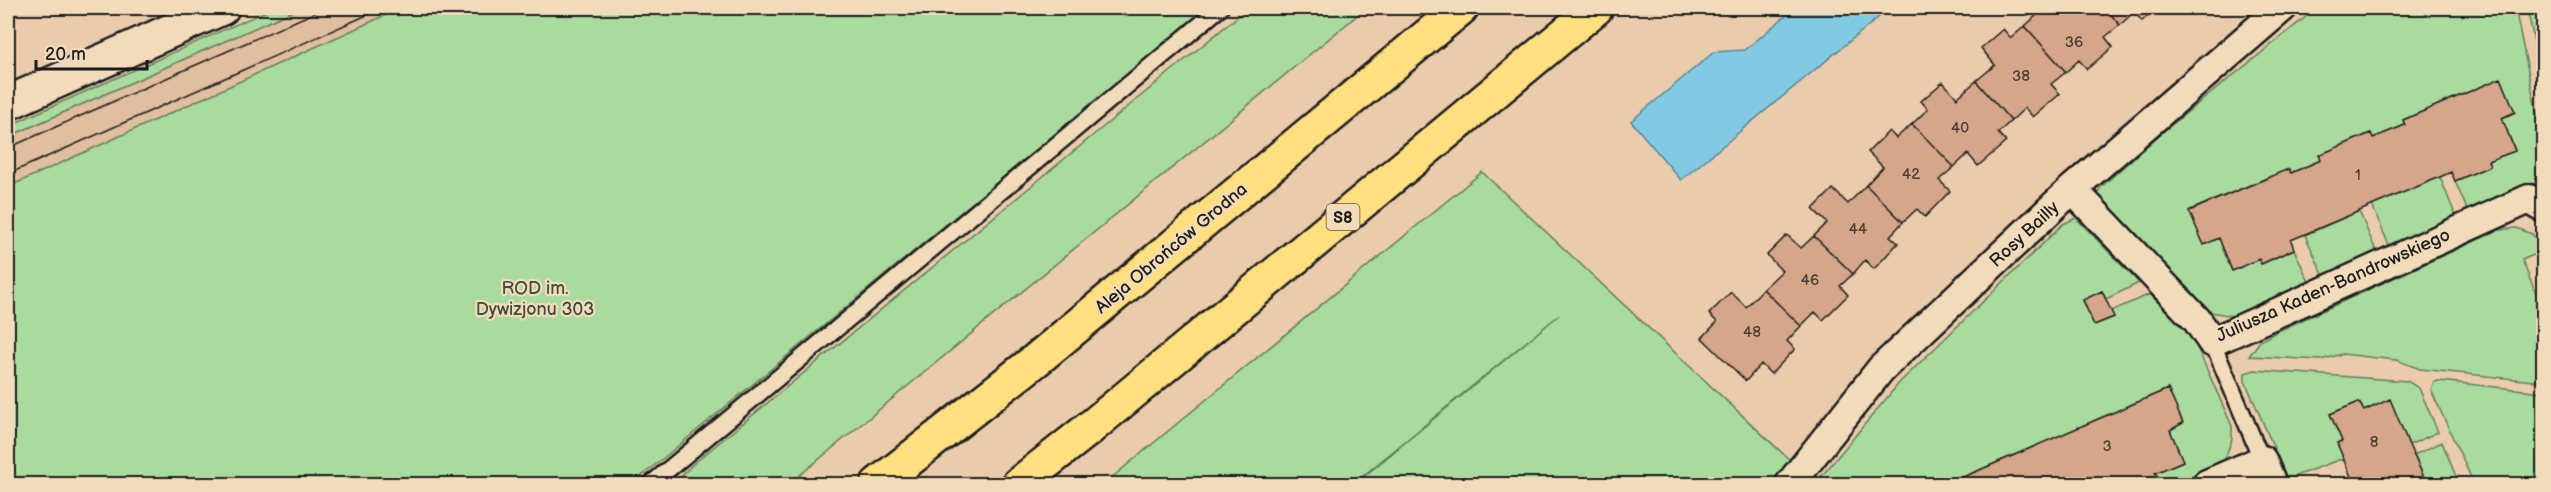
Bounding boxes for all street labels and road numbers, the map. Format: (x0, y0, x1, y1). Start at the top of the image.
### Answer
street label: Aleja Obrońców Grodna (1091, 179, 1252, 318)
street label: Rosy Bailly (1985, 197, 2064, 272)
road number: S8 (1326, 204, 1360, 230)
street label: Juliusza Kaden-Bandrowskiego (2213, 224, 2453, 347)

